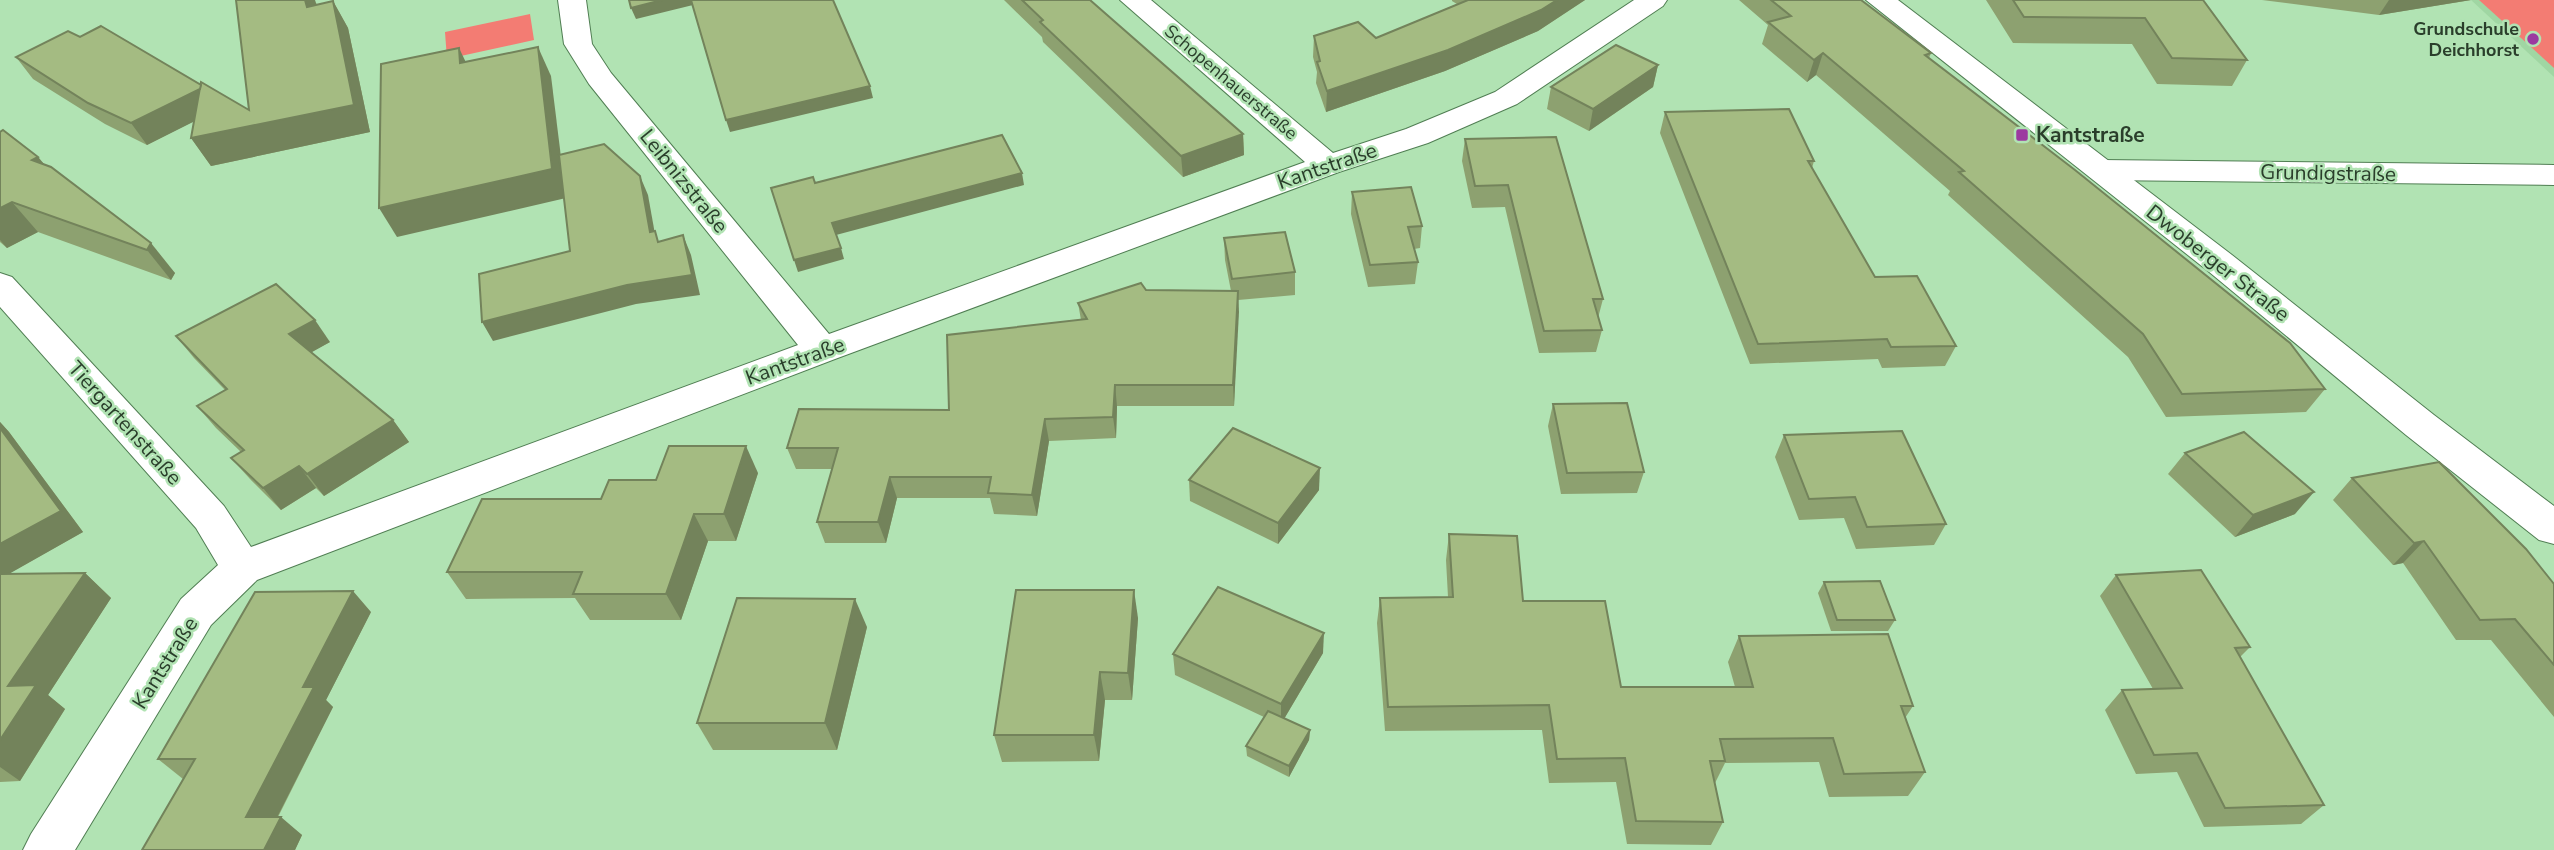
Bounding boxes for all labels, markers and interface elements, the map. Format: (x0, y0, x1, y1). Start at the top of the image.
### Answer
place label: Grundschule Deichhorst (2413, 17, 2519, 62)
street label: Schopenhauerstraße (1159, 19, 1303, 145)
marker: Grundschule Deichhorst (2525, 31, 2541, 47)
place label: Kantstraße (2036, 121, 2145, 149)
street label: Leibnizstraße (633, 123, 735, 239)
marker: Kantstraße (2014, 127, 2030, 143)
street label: Kantstraße (1274, 136, 1380, 196)
street label: Grundigstraße (2260, 158, 2396, 188)
street label: Dwoberger Straße (2141, 198, 2295, 328)
street label: Kantstraße (742, 330, 848, 392)
street label: Tiergartenstraße (62, 355, 188, 491)
street label: Kantstraße (126, 612, 204, 714)

